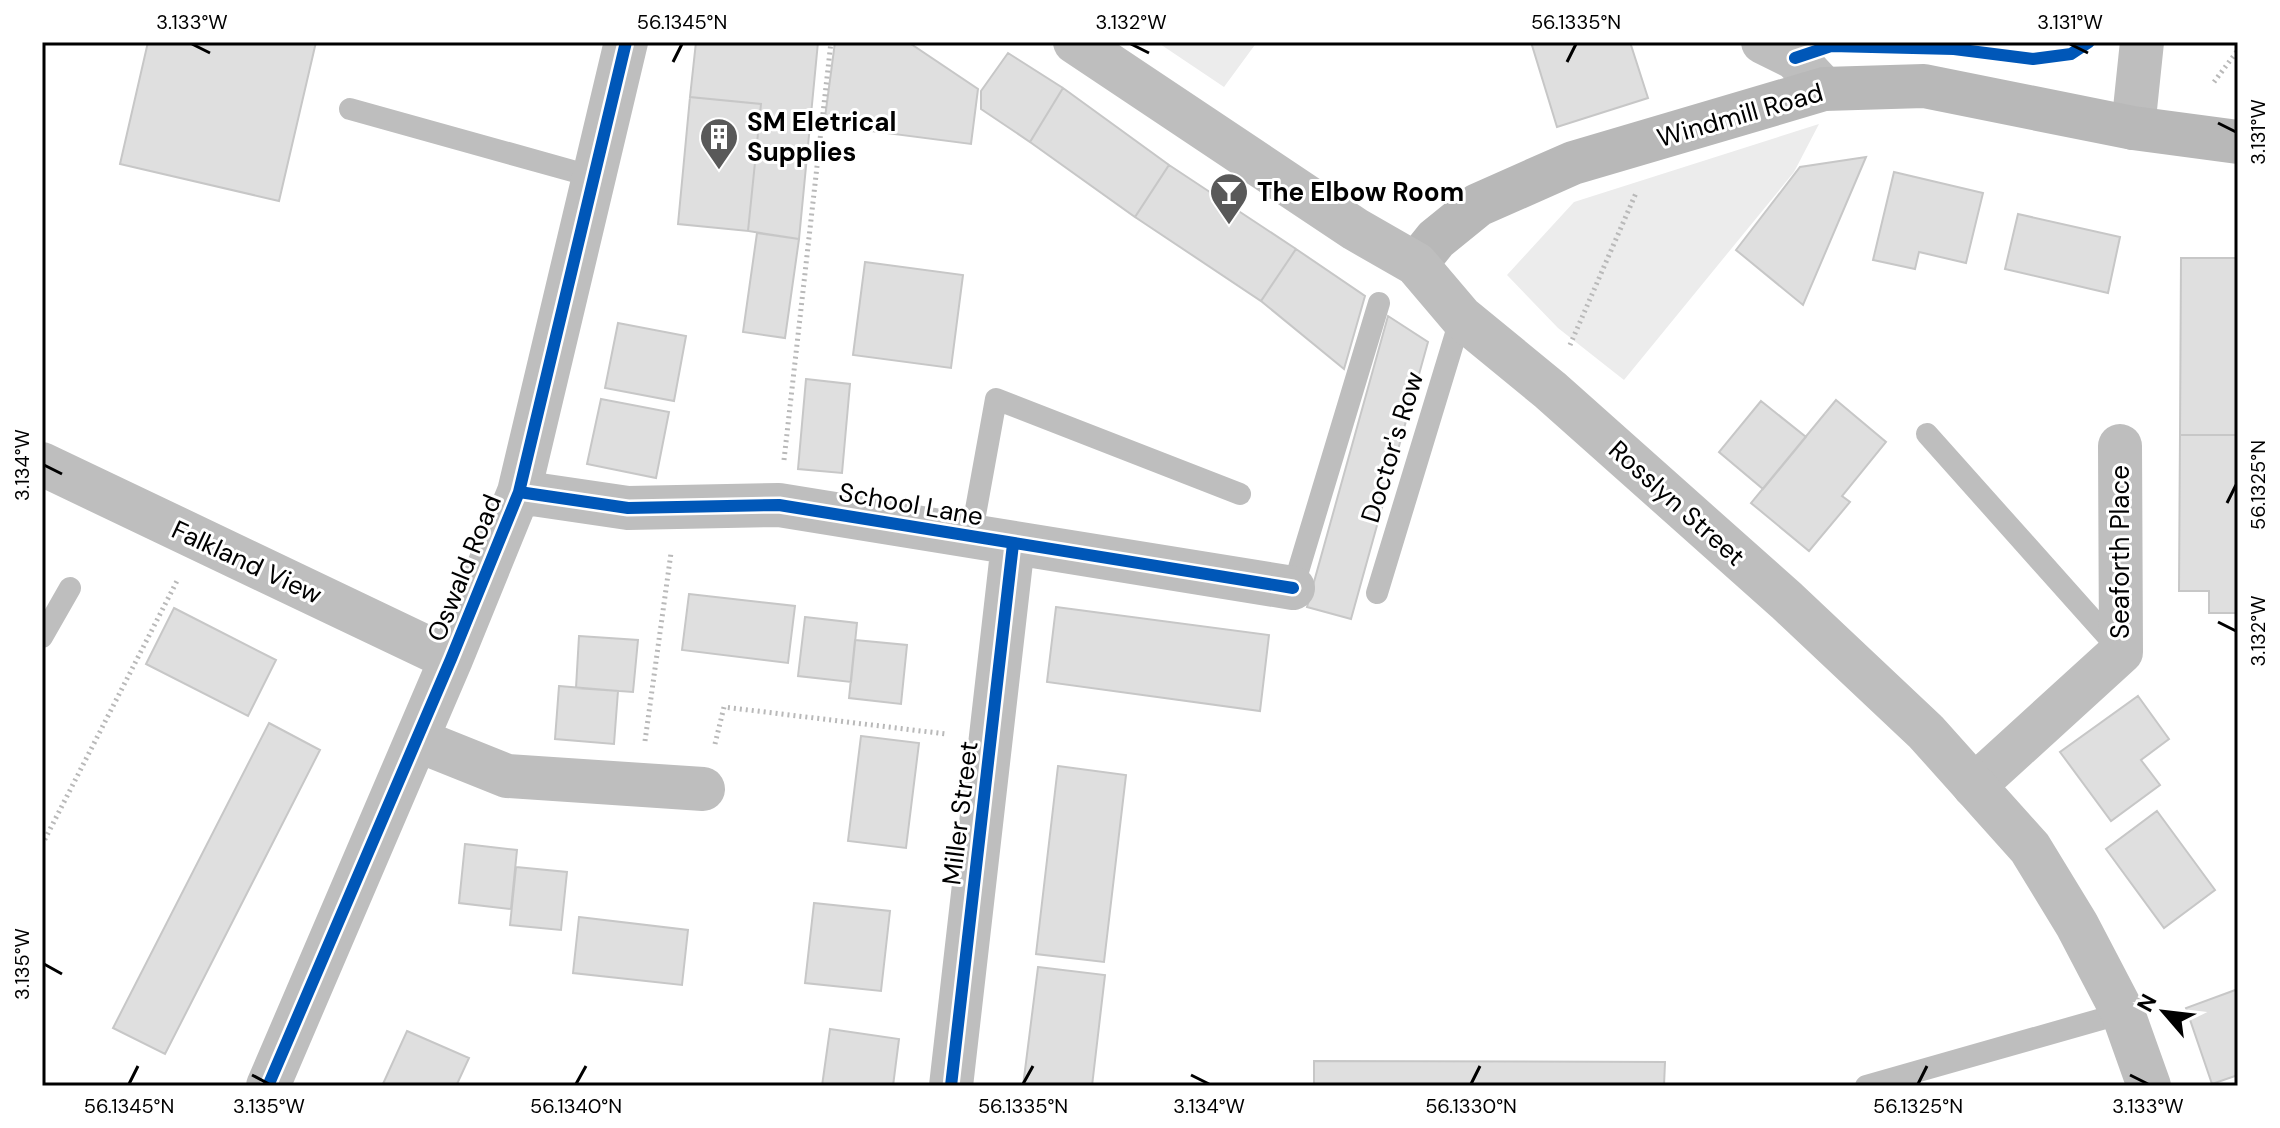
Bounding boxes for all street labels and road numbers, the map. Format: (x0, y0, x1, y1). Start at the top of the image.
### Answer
street label: Windmill Road (1653, 75, 1827, 155)
street label: Doctor's Row (1353, 367, 1431, 527)
street label: Rosslyn Street (1602, 433, 1752, 573)
street label: Seaforth Place (2103, 465, 2137, 639)
street label: School Lane (836, 475, 986, 533)
street label: Oswald Road (419, 489, 509, 647)
street label: Falkland View (166, 512, 328, 612)
street label: Miller Street (934, 739, 986, 887)

